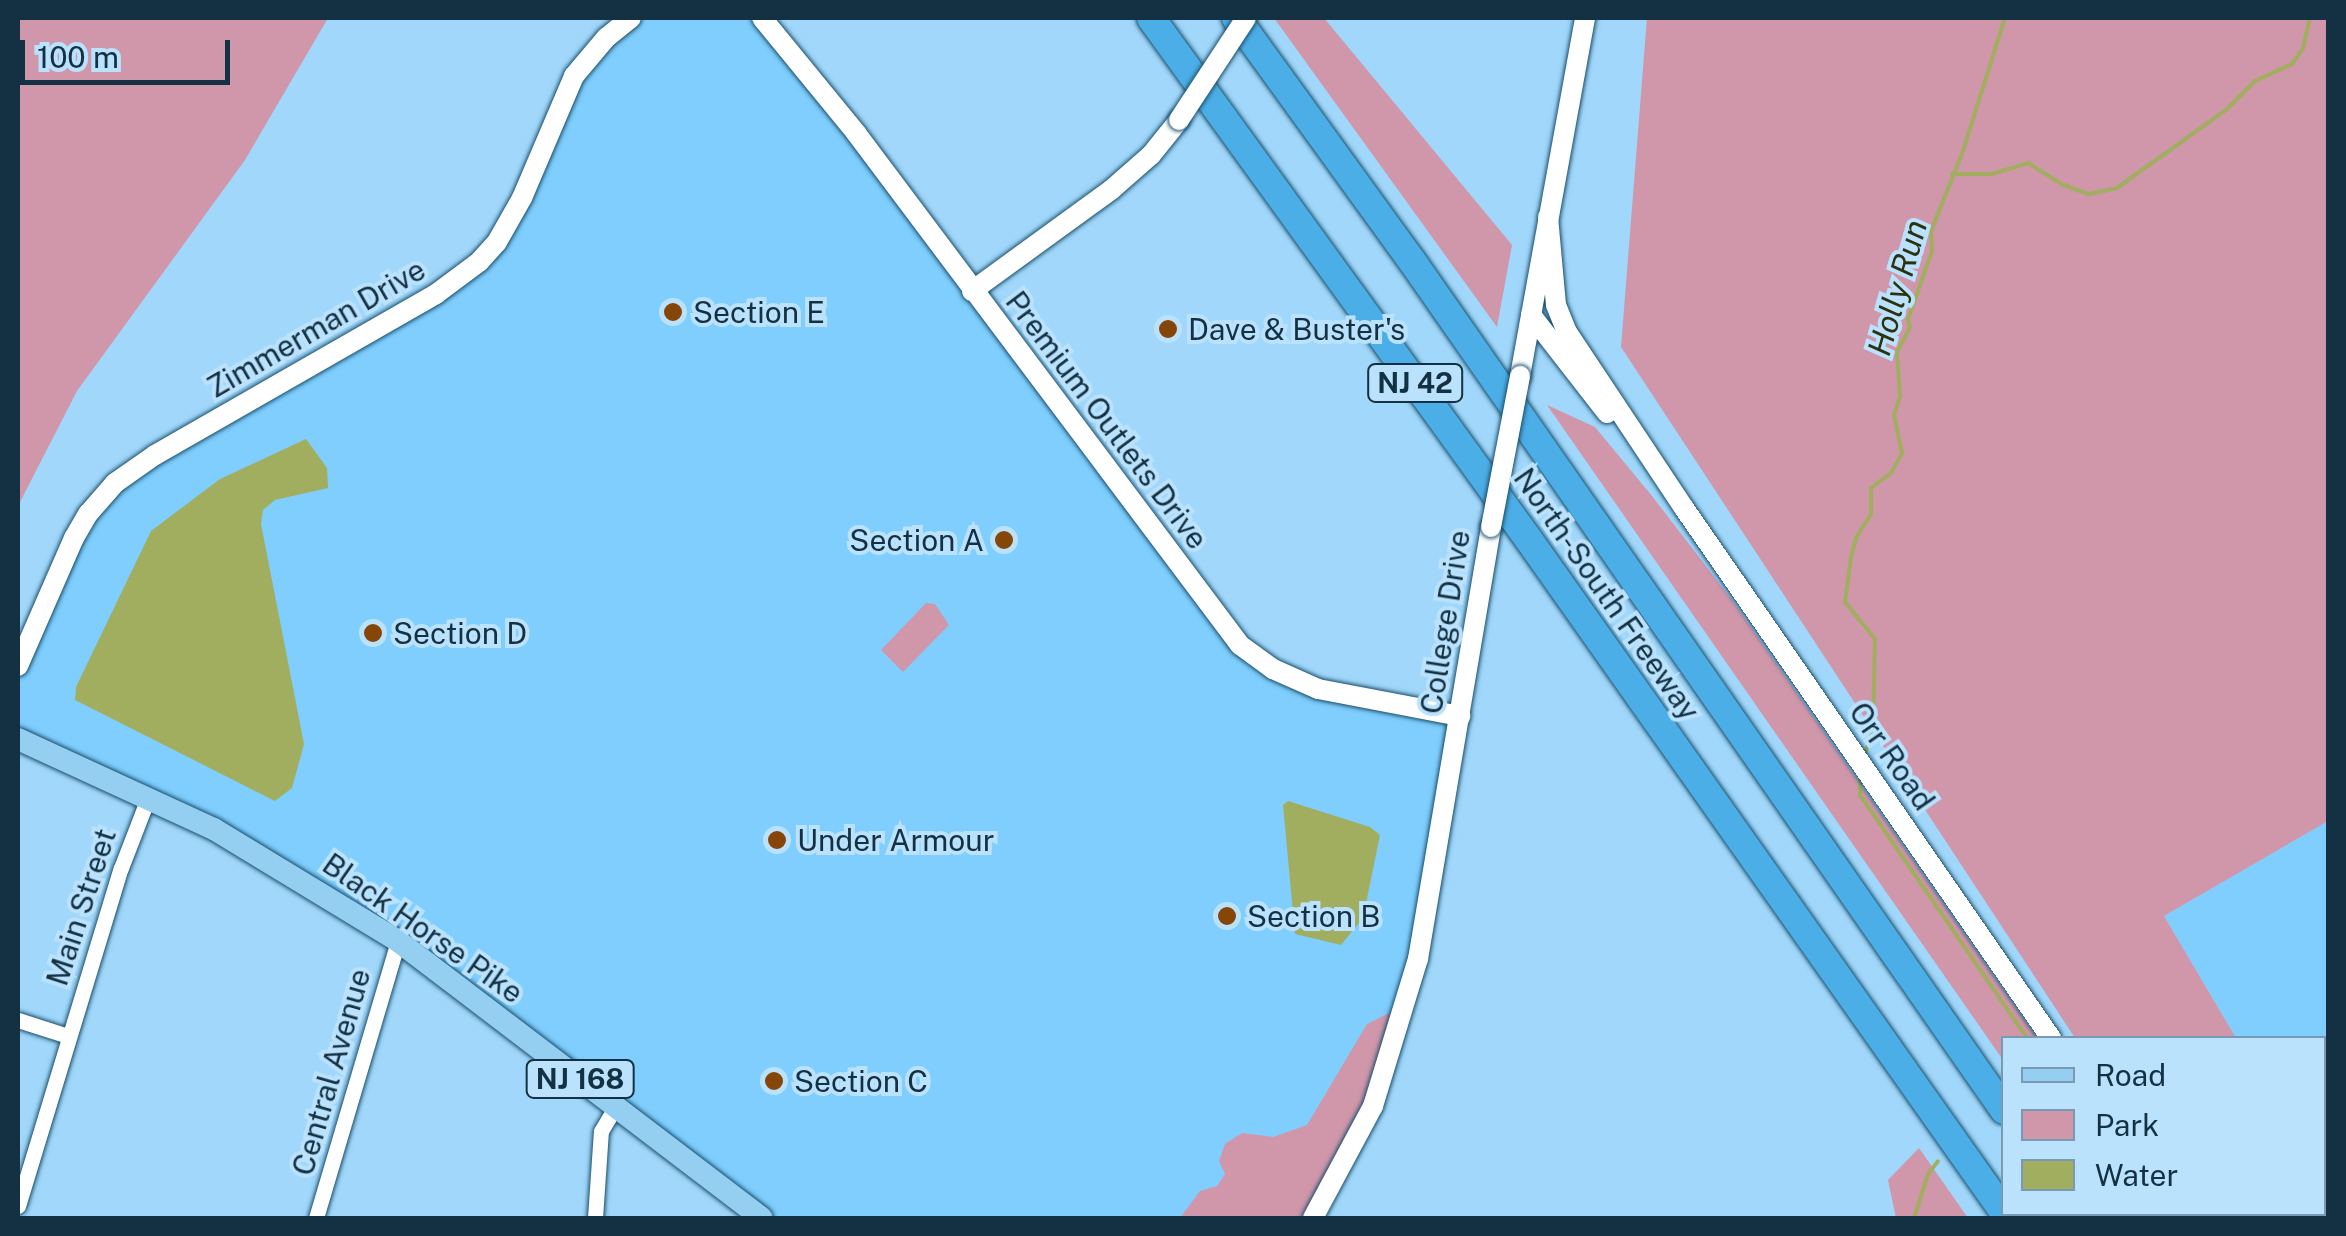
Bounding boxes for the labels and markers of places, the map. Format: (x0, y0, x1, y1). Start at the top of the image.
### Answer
place label: Section E (693, 294, 825, 330)
marker: Section E (662, 301, 684, 323)
place label: Dave & Buster's (1188, 311, 1405, 347)
marker: Dave & Buster's (1157, 318, 1179, 340)
place label: Section A (849, 522, 984, 558)
marker: Section A (993, 529, 1015, 551)
place label: Section D (393, 615, 527, 651)
marker: Section D (362, 622, 384, 644)
place label: Under Armour (797, 822, 994, 858)
marker: Under Armour (766, 829, 788, 851)
place label: Section B (1247, 898, 1380, 934)
marker: Section B (1216, 905, 1238, 927)
place label: Section C (794, 1063, 928, 1099)
marker: Section C (763, 1070, 785, 1092)

